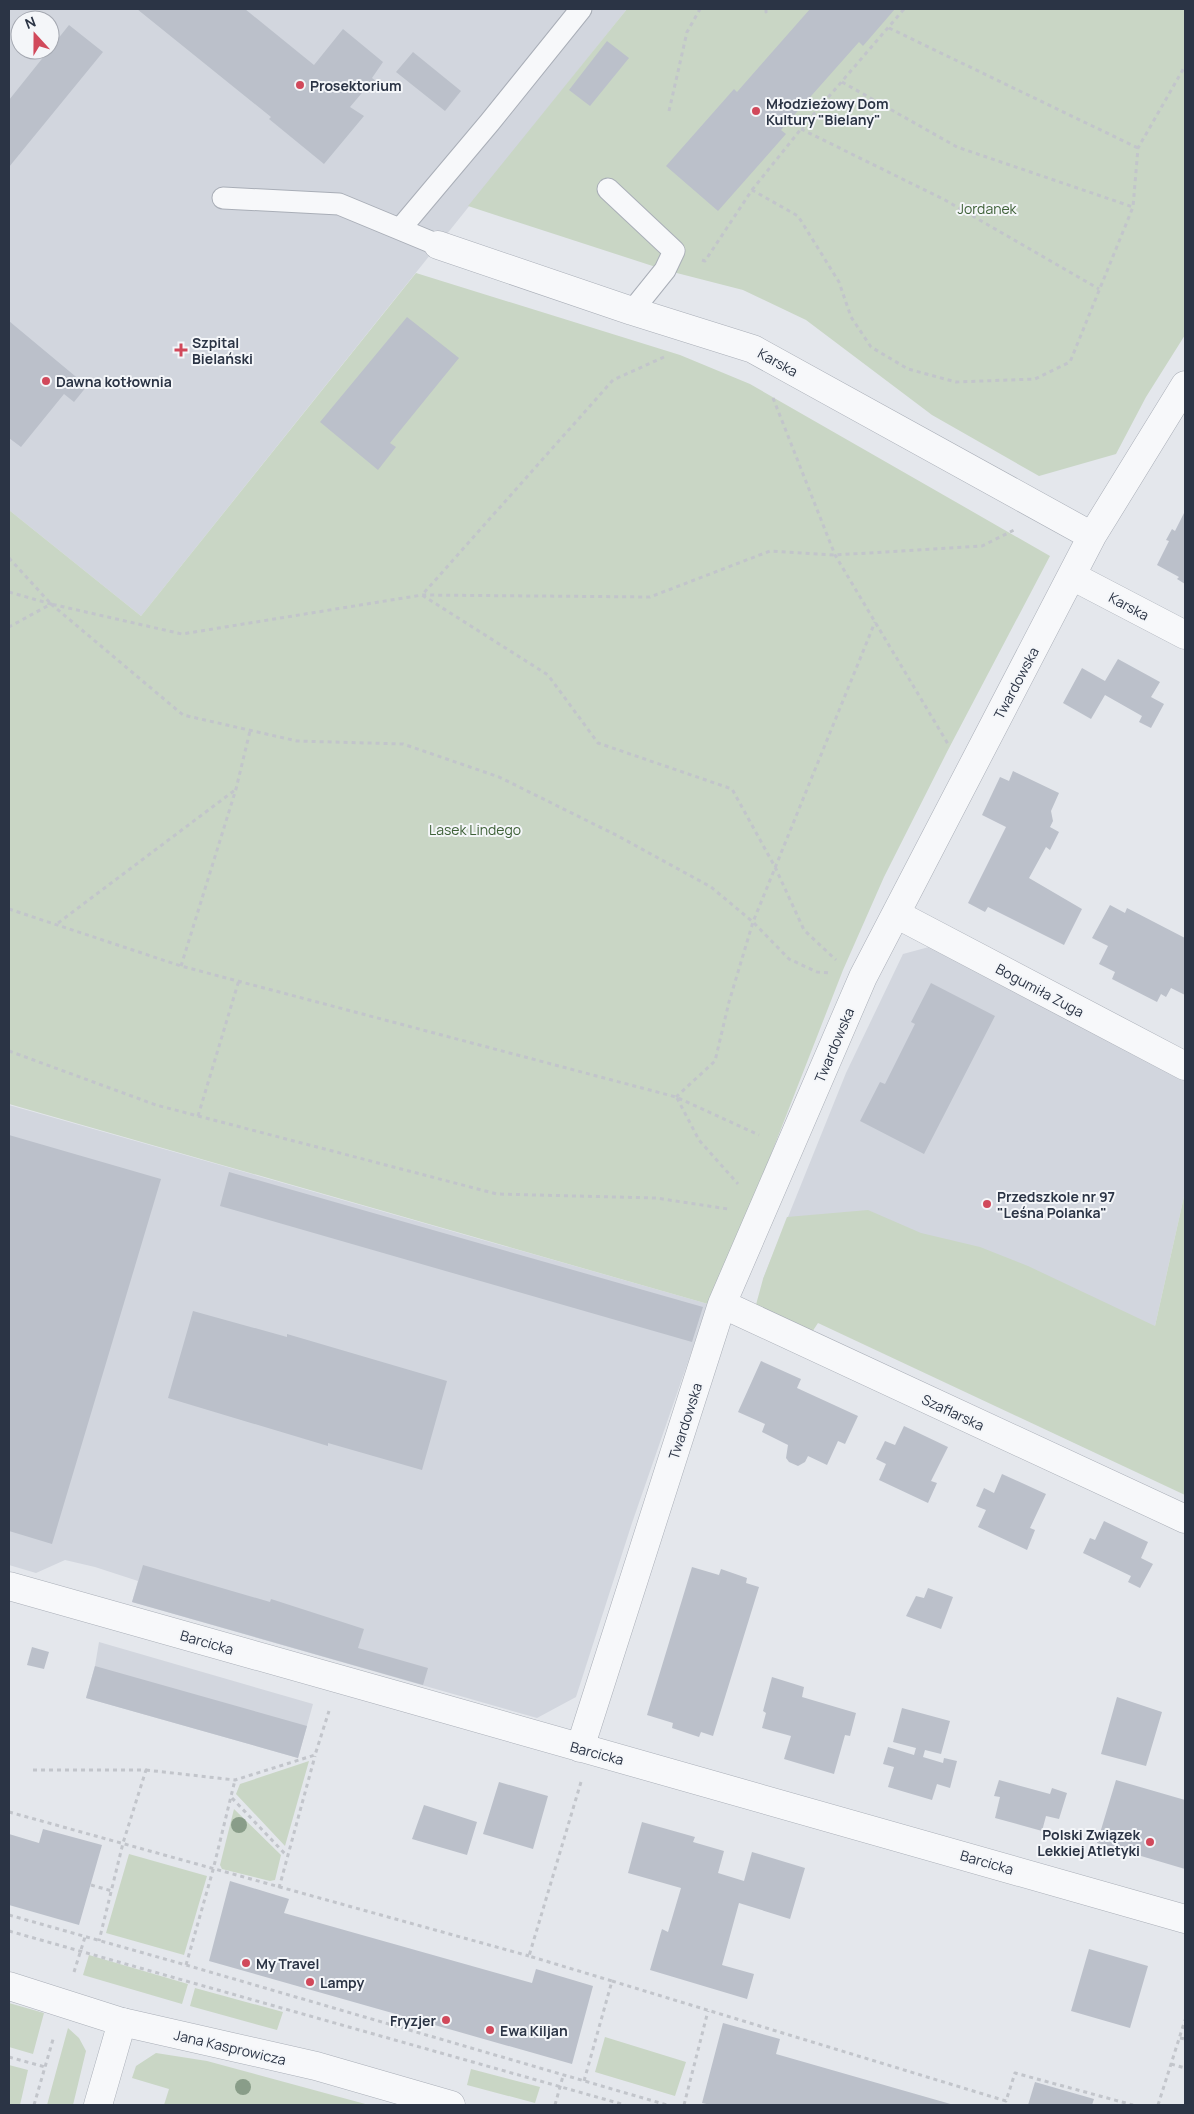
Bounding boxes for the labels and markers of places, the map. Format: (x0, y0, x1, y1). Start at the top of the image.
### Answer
place label: Prosektorium (310, 76, 402, 95)
marker: Prosektorium (294, 79, 306, 91)
place label: Młodzieżowy Dom Kultury "Bielany" (766, 94, 889, 129)
marker: Młodzieżowy Dom Kultury "Bielany" (750, 105, 762, 117)
place label: Szpital Bielański (192, 333, 253, 368)
marker: Szpital Bielański (174, 343, 188, 357)
place label: Dawna kotłownia (56, 372, 172, 391)
marker: Dawna kotłownia (40, 375, 52, 387)
place label: Przedszkole nr 97 "Leśna Polanka" (997, 1187, 1115, 1222)
marker: Przedszkole nr 97 "Leśna Polanka" (981, 1198, 993, 1210)
place label: Polski Związek Lekkiej Atletyki (1037, 1825, 1140, 1860)
marker: Polski Związek Lekkiej Atletyki (1144, 1836, 1156, 1848)
place label: My Travel (256, 1954, 319, 1973)
marker: My Travel (240, 1957, 252, 1969)
place label: Lampy (320, 1973, 364, 1992)
marker: Lampy (304, 1976, 316, 1988)
place label: Fryzjer (390, 2011, 436, 2030)
marker: Fryzjer (440, 2014, 452, 2026)
place label: Ewa Kiljan (500, 2021, 568, 2040)
marker: Ewa Kiljan (484, 2024, 496, 2036)

